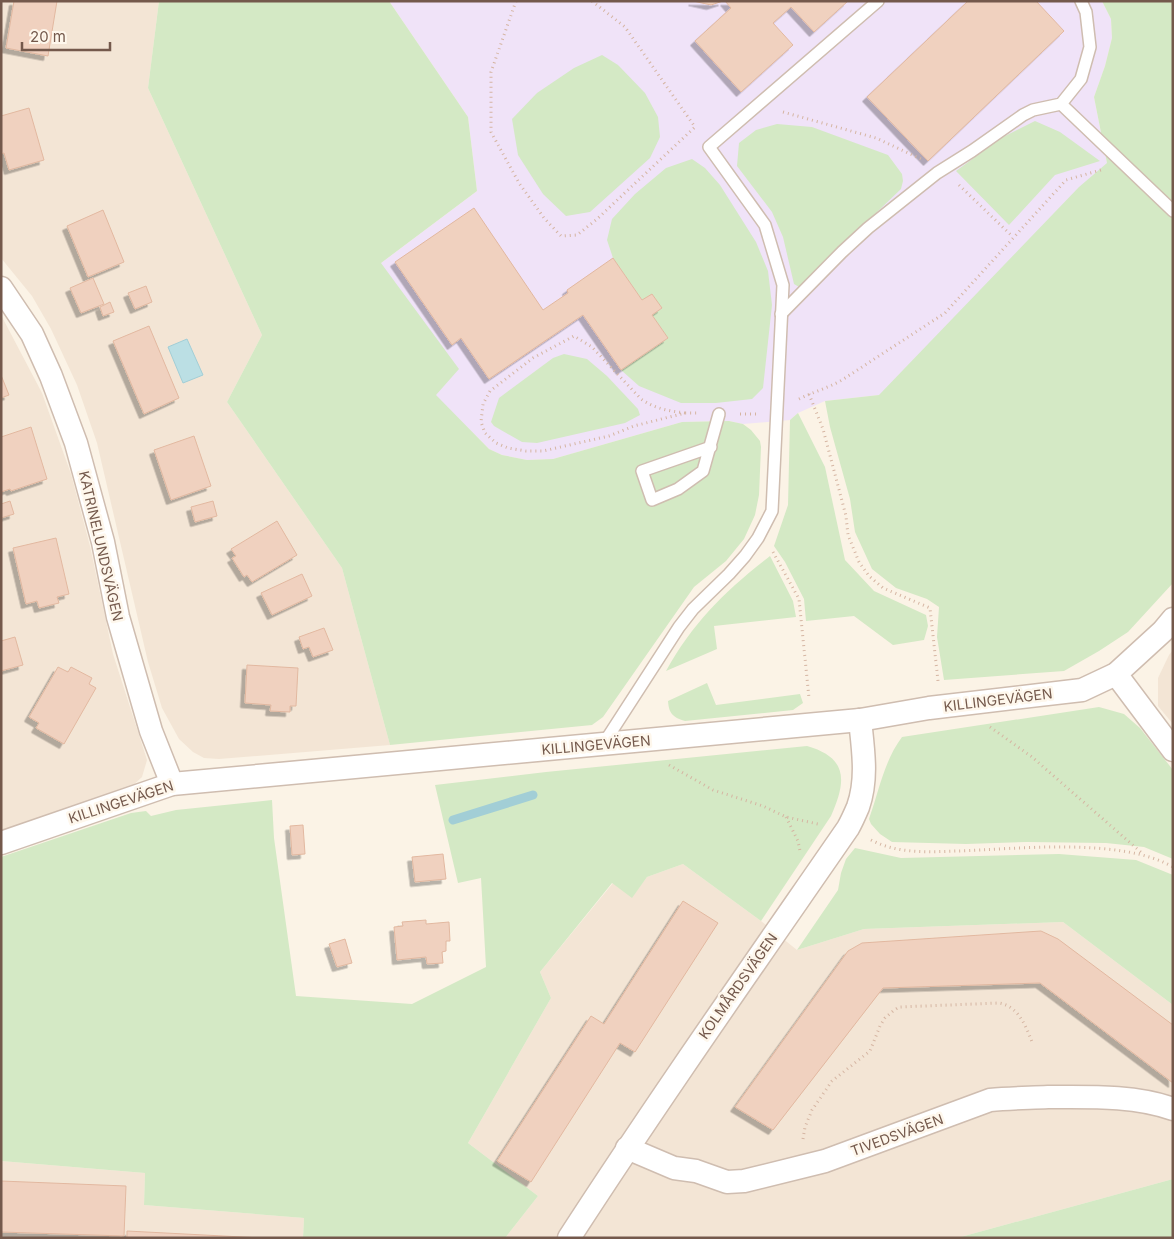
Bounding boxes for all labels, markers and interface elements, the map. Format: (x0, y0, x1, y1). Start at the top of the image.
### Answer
scale bar (22, 20, 110, 52)
text: 20 m (30, 27, 66, 46)
street label: KATRINELUNDSVÄGEN (76, 469, 127, 623)
street label: KILLINGEVÄGEN (943, 684, 1053, 715)
street label: KILLINGEVÄGEN (541, 731, 651, 758)
street label: KILLINGEVÄGEN (66, 777, 176, 827)
street label: KOLMÅRDSVÄGEN (694, 929, 780, 1042)
street label: TIVEDSVÄGEN (848, 1110, 945, 1159)

